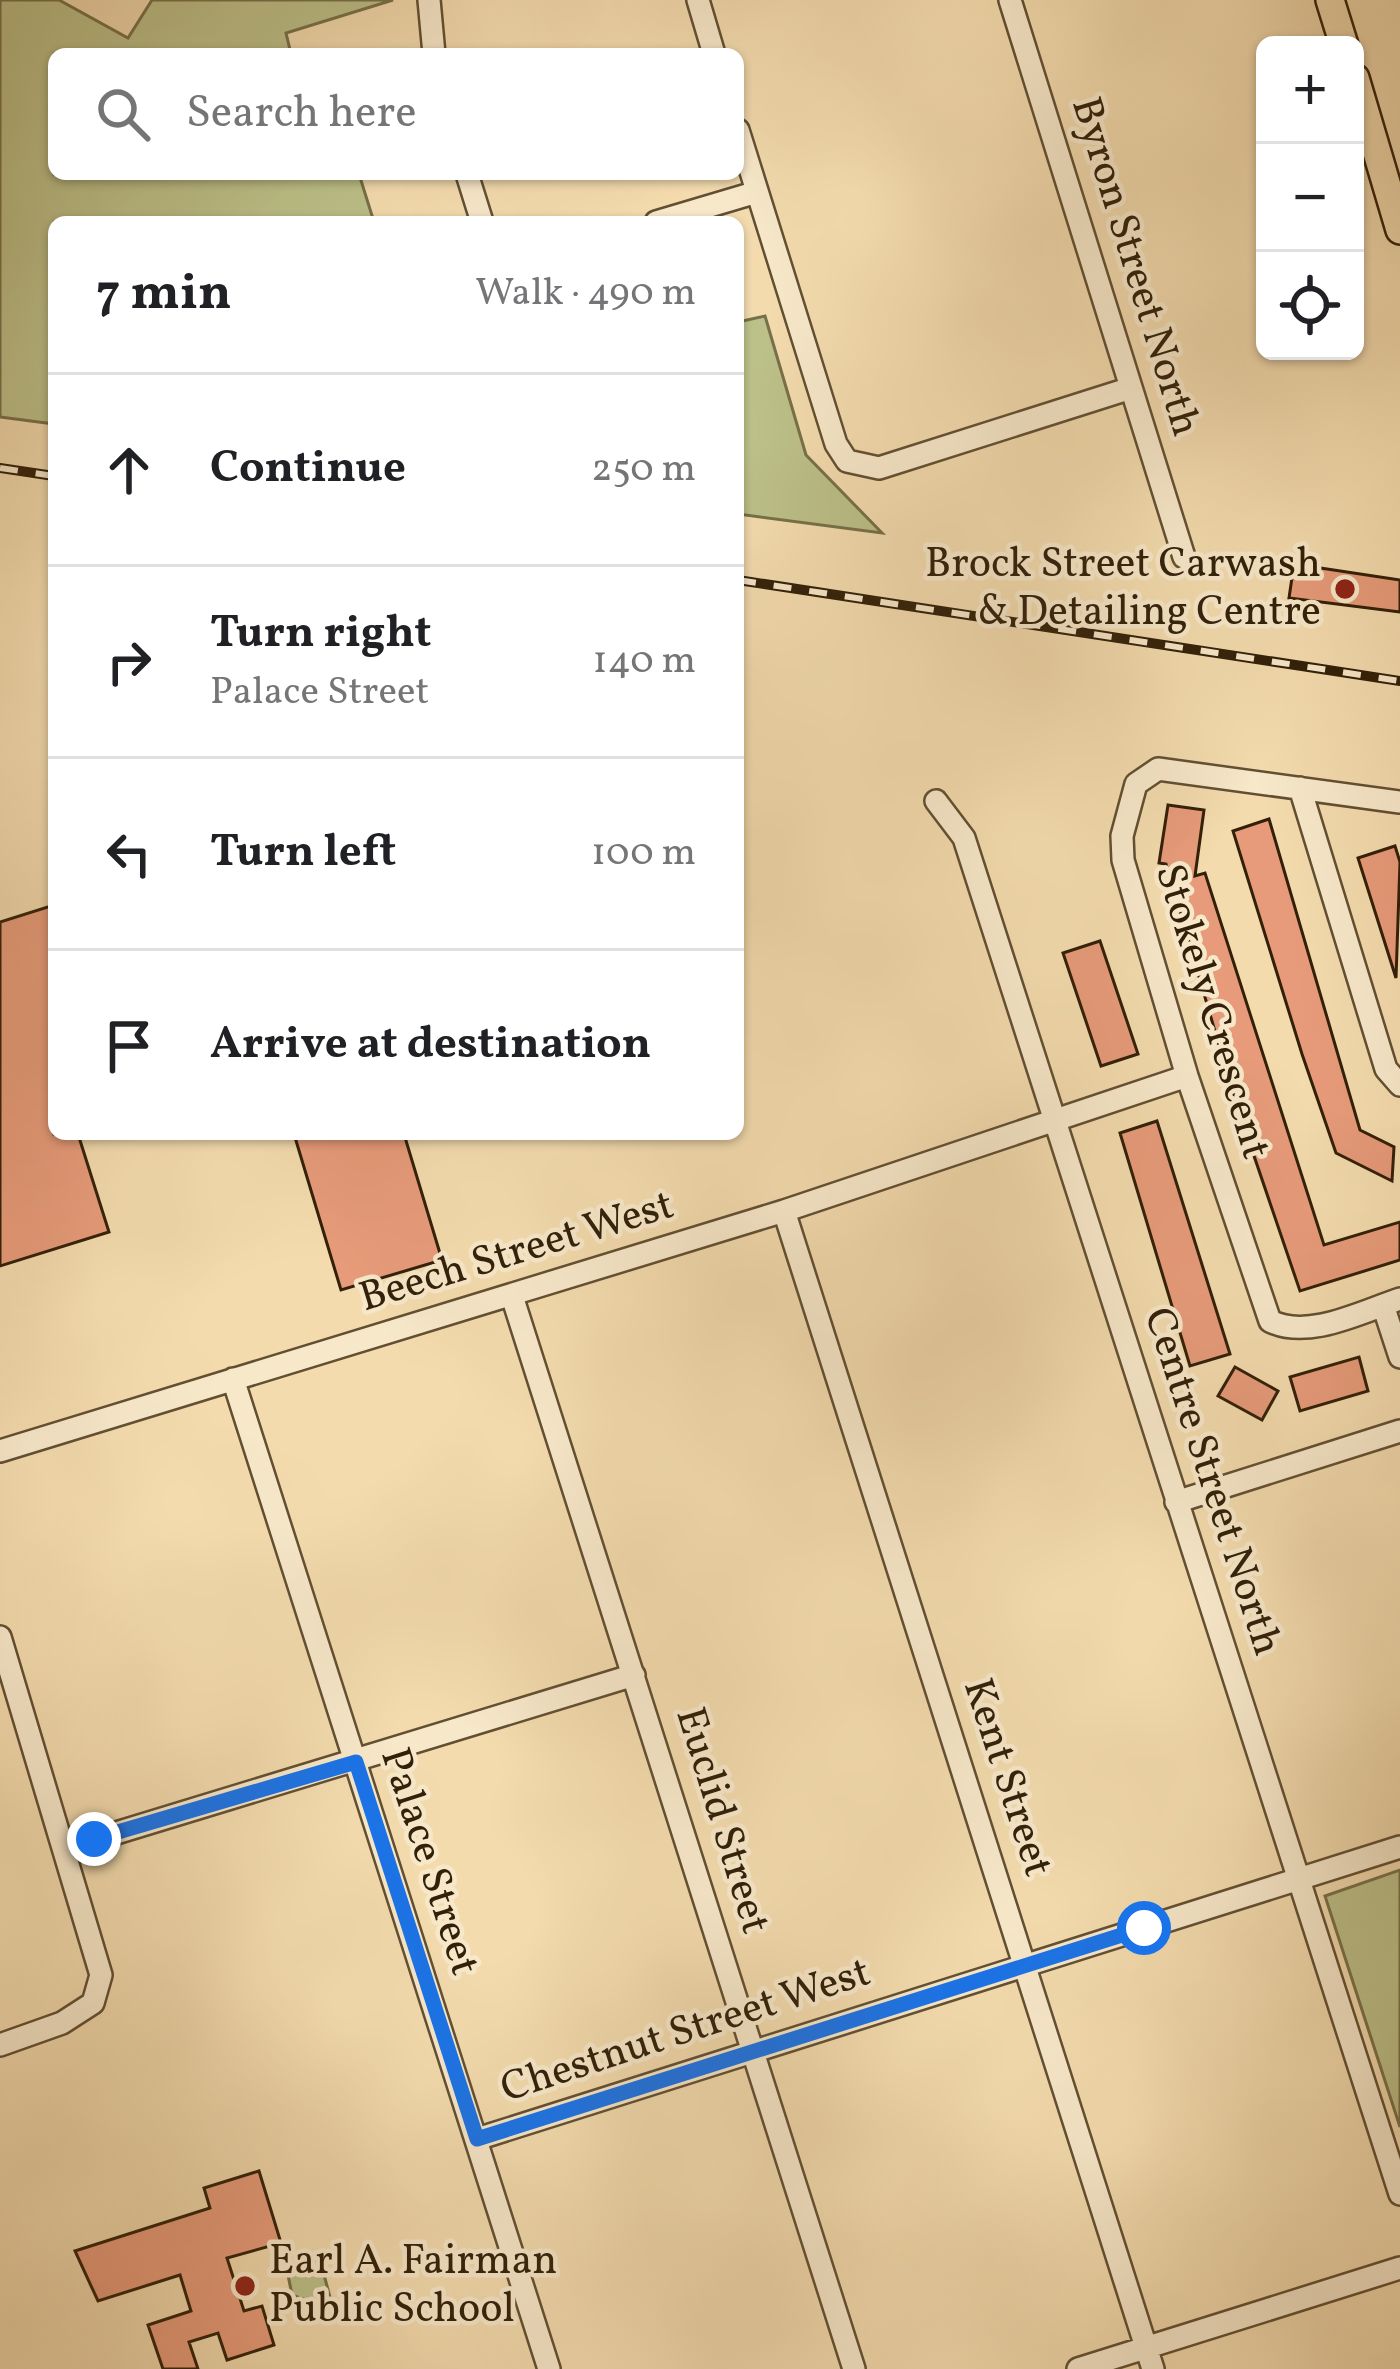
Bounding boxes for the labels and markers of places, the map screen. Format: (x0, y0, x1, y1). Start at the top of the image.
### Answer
place label: Brock Street Carwash & Detailing Centre (925, 536, 1321, 643)
marker: Brock Street Carwash & Detailing Centre (1332, 576, 1358, 602)
place label: Earl A. Fairman Public School (269, 2233, 557, 2340)
marker: Earl A. Fairman Public School (232, 2273, 258, 2299)

